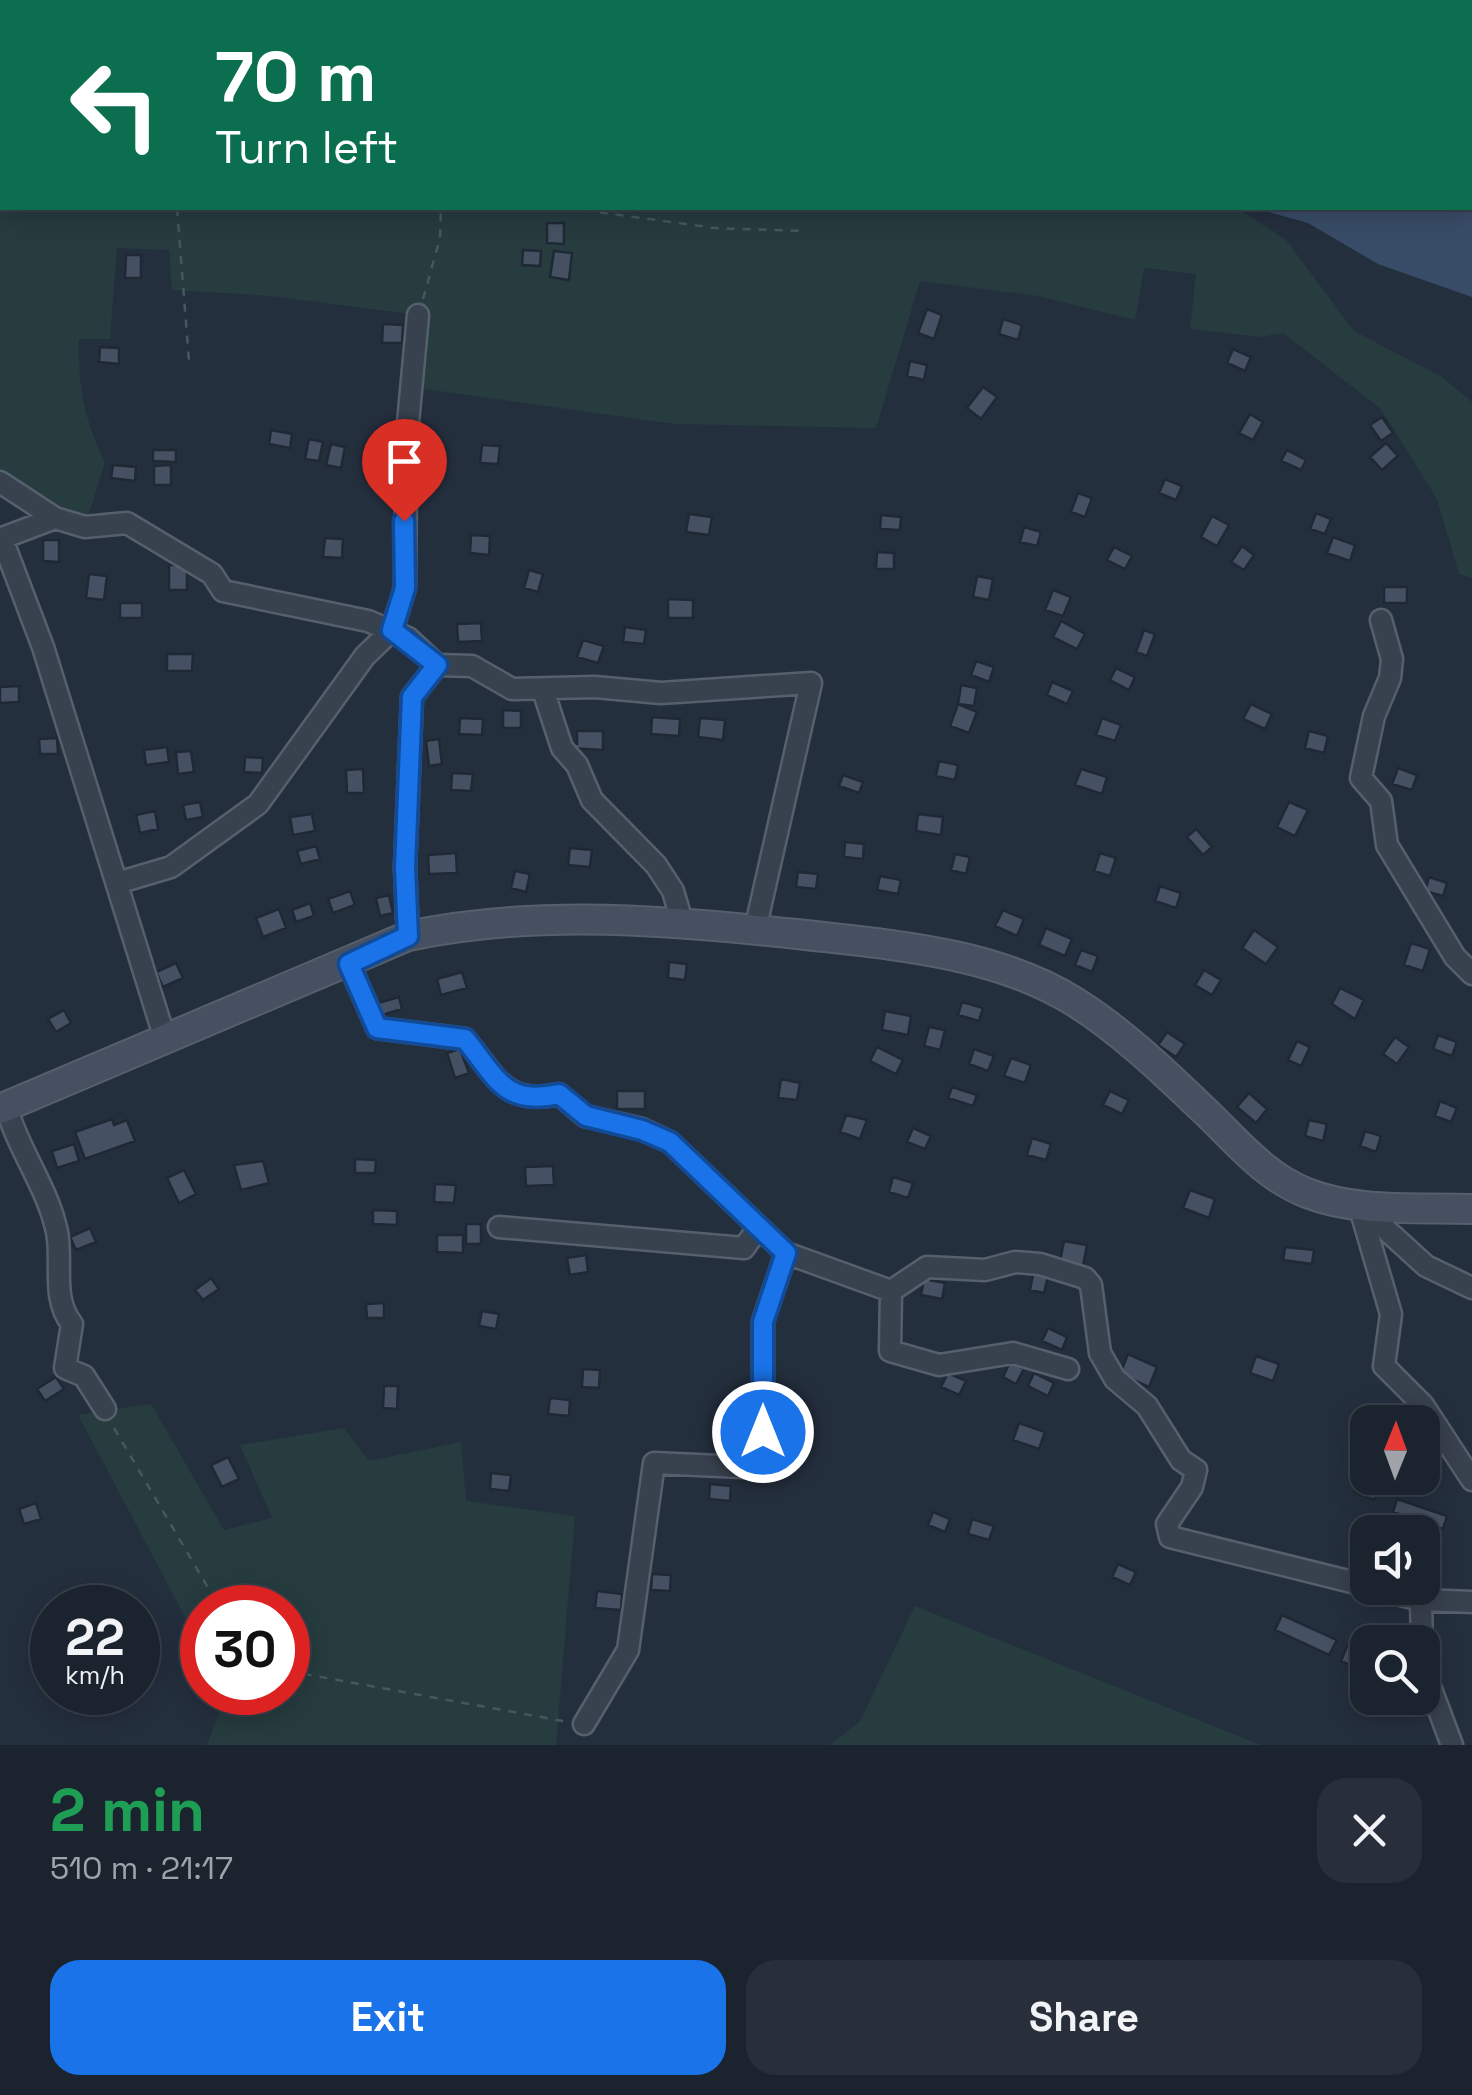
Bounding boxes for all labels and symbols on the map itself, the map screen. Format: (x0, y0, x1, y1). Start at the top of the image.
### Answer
pin (362, 419, 447, 522)
position arrow (711, 1380, 815, 1484)
north arrow (1350, 1405, 1440, 1495)
speed limit sign: 30 (180, 1585, 310, 1715)

